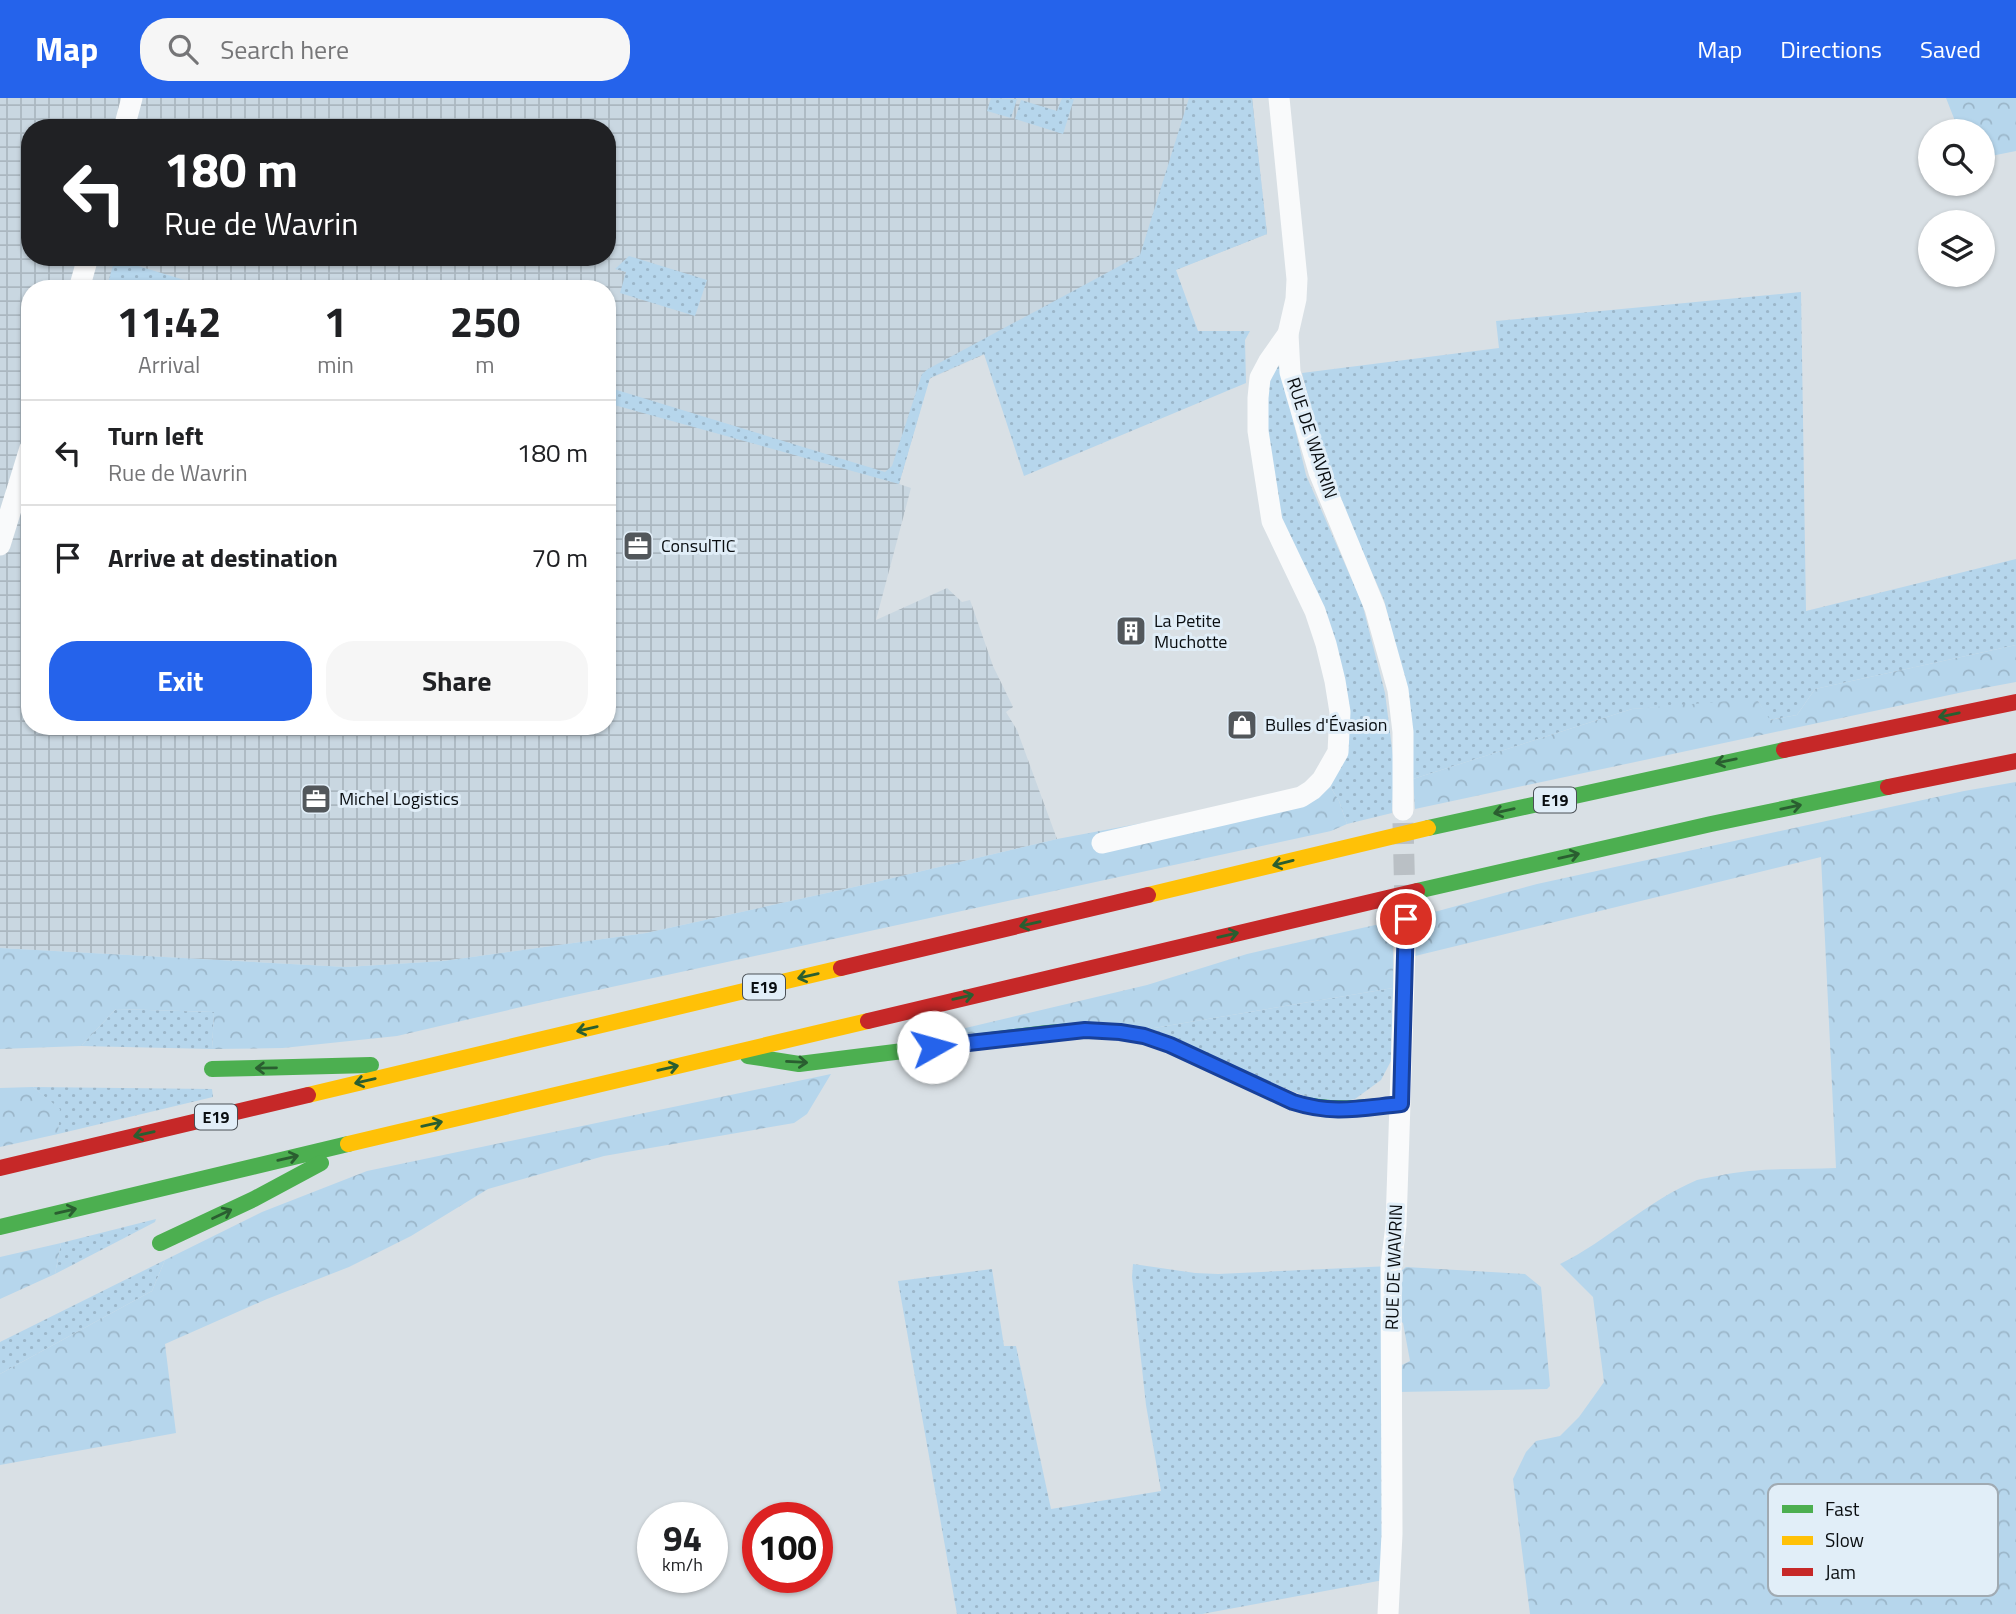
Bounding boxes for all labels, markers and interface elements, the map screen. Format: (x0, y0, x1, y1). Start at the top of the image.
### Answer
search box (140, 18, 630, 81)
text: Map (35, 24, 98, 74)
icon: search (164, 30, 202, 68)
text: Search here (220, 30, 349, 69)
text: Map (1697, 31, 1742, 67)
text: Directions (1780, 31, 1882, 67)
text: Saved (1920, 31, 1981, 67)
map controls (1918, 119, 1995, 287)
button: search (1918, 119, 1995, 196)
text: 180 m (164, 131, 298, 206)
icon: left (49, 147, 140, 238)
text: Rue de Wavrin (164, 199, 358, 247)
button: layers (1918, 210, 1995, 287)
text: 11:42 (117, 289, 222, 353)
text: 1 (324, 289, 347, 353)
text: 250 (450, 289, 520, 353)
text: Arrival (138, 347, 200, 382)
text: min (317, 347, 354, 382)
text: m (475, 347, 495, 382)
street label: RUE DE WAVRIN (1280, 374, 1345, 502)
text: Turn left (108, 416, 203, 455)
text: 180 m (517, 433, 588, 472)
icon: left (49, 434, 87, 472)
text: Rue de Wavrin (108, 455, 248, 490)
office icon: ConsulTIC (621, 529, 655, 563)
place label: ConsulTIC (661, 532, 736, 559)
text: Arrive at destination (108, 538, 338, 577)
text: 70 m (531, 538, 588, 577)
icon: arrive (49, 539, 87, 577)
place label: La Petite Muchotte (1154, 607, 1227, 655)
building icon: La Petite Muchotte (1114, 614, 1148, 648)
button: Exit (49, 641, 312, 721)
button: Share (326, 641, 588, 721)
shop icon: Bulles d'Évasion (1225, 708, 1259, 742)
one-way arrow (1938, 708, 1961, 722)
place label: Bulles d'Évasion (1265, 711, 1387, 738)
one-way arrow (1715, 755, 1738, 769)
office icon: Michel Logistics (299, 782, 333, 816)
place label: Michel Logistics (339, 785, 459, 812)
road number: E19 (1534, 788, 1576, 813)
one-way arrow (1779, 800, 1802, 814)
one-way arrow (1493, 805, 1516, 818)
one-way arrow (1557, 849, 1580, 862)
one-way arrow (1272, 857, 1295, 870)
pin (1376, 889, 1436, 949)
icon: arrive (1387, 900, 1425, 938)
one-way arrow (1019, 917, 1042, 931)
one-way arrow (1216, 928, 1239, 941)
one-way arrow (798, 970, 820, 983)
road number: E19 (743, 974, 785, 1000)
one-way arrow (951, 990, 974, 1004)
position arrow (896, 1010, 970, 1084)
one-way arrow (576, 1022, 599, 1036)
one-way arrow (785, 1056, 808, 1069)
one-way arrow (656, 1060, 679, 1074)
one-way arrow (254, 1061, 277, 1075)
one-way arrow (354, 1075, 377, 1088)
road number: E19 (195, 1105, 237, 1130)
one-way arrow (420, 1117, 443, 1130)
one-way arrow (133, 1128, 156, 1141)
one-way arrow (276, 1151, 299, 1164)
one-way arrow (54, 1204, 77, 1217)
street label: RUE DE WAVRIN (1378, 1204, 1409, 1330)
one-way arrow (211, 1207, 232, 1220)
legend (1768, 1484, 1998, 1596)
text: Fast (1825, 1494, 1860, 1523)
speed limit sign: 100 (742, 1502, 833, 1593)
text: 94 (663, 1511, 702, 1565)
text: Slow (1825, 1525, 1864, 1554)
text: km/h (662, 1551, 703, 1578)
text: Jam (1825, 1557, 1856, 1586)

